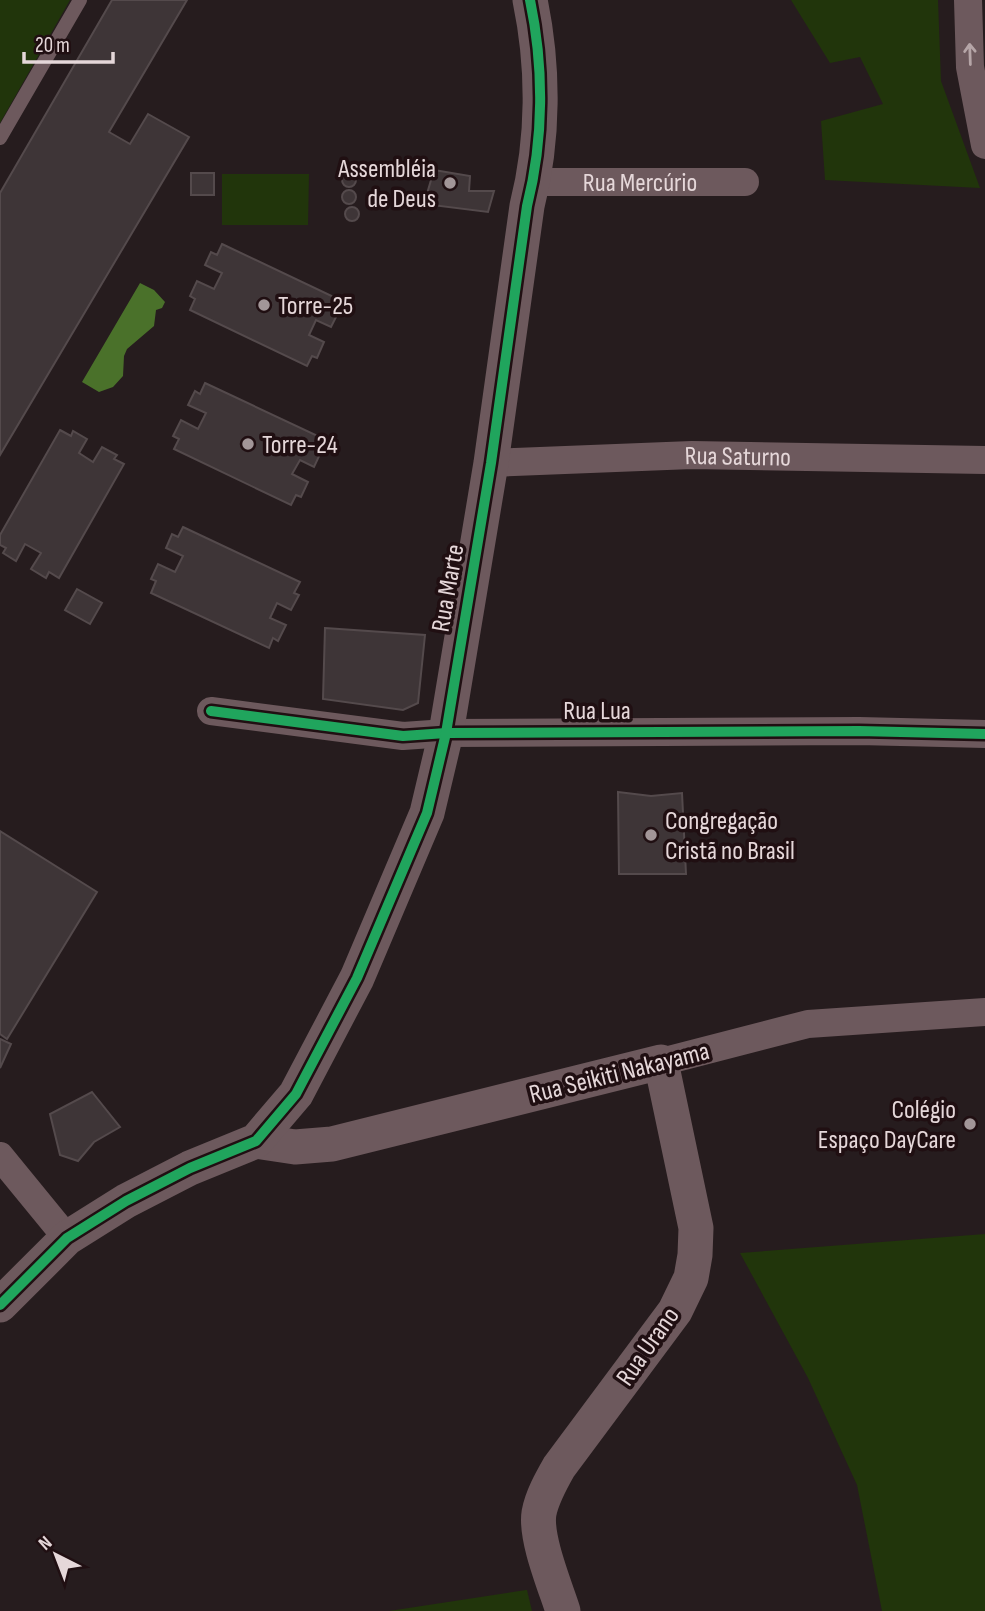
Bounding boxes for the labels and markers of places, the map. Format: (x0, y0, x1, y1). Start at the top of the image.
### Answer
place label: Assembléia de Deus (337, 154, 436, 215)
marker: Assembléia de Deus (442, 175, 458, 191)
place label: Torre-25 (278, 291, 353, 322)
marker: Torre-25 (256, 297, 272, 313)
place label: Torre-24 (262, 430, 338, 461)
marker: Torre-24 (240, 436, 256, 452)
place label: Congregação Cristã no Brasil (665, 806, 795, 867)
marker: Congregação Cristã no Brasil (643, 827, 659, 843)
place label: Colégio Espaço DayCare (818, 1095, 956, 1156)
marker: Colégio Espaço DayCare (962, 1116, 978, 1132)

